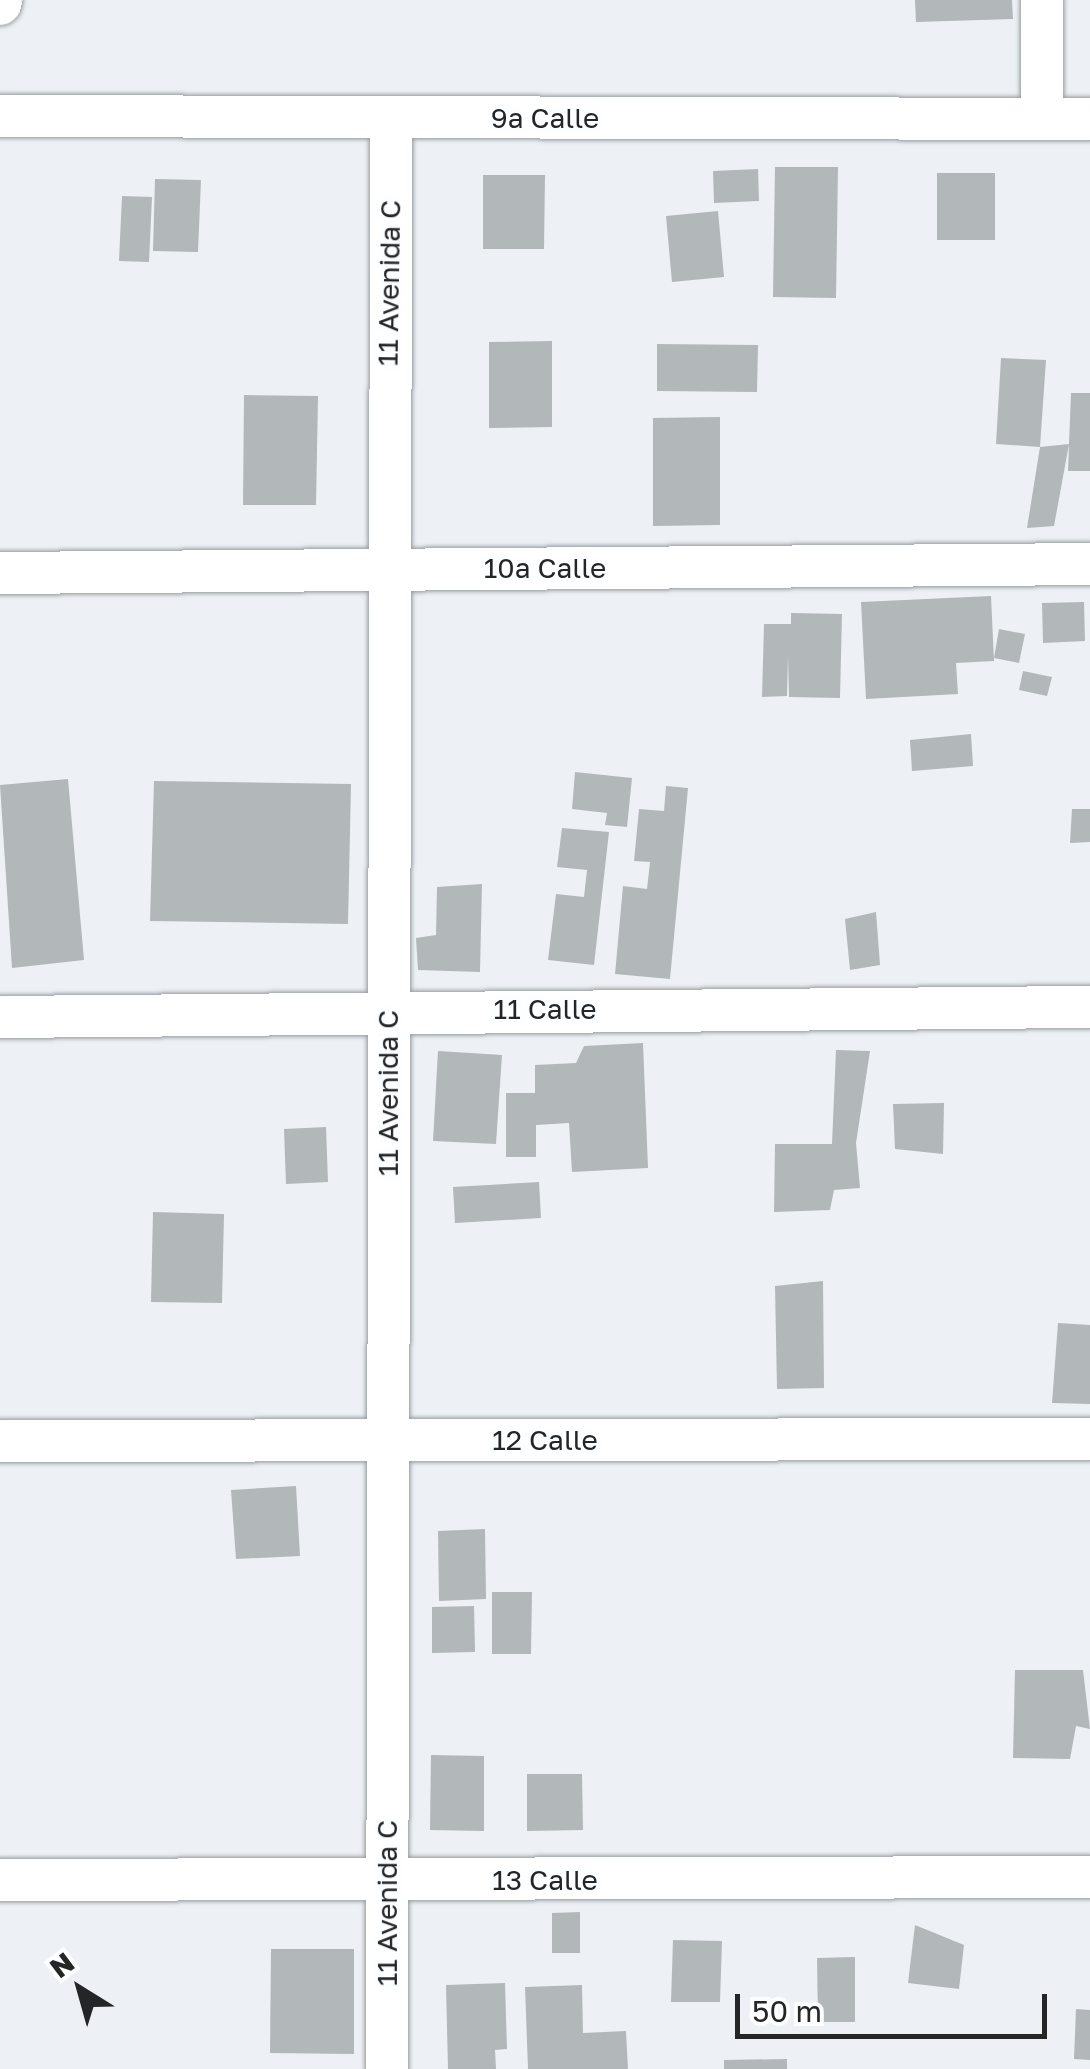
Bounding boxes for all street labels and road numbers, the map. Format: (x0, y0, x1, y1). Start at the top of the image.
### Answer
street label: 9a Calle (491, 101, 599, 135)
street label: 11 Avenida C (371, 200, 407, 366)
street label: 10a Calle (484, 551, 606, 585)
street label: 11 Calle (494, 992, 596, 1026)
street label: 11 Avenida C (371, 1010, 405, 1176)
street label: 12 Calle (492, 1423, 598, 1457)
street label: 11 Avenida C (370, 1820, 404, 1986)
street label: 13 Calle (492, 1863, 598, 1897)

